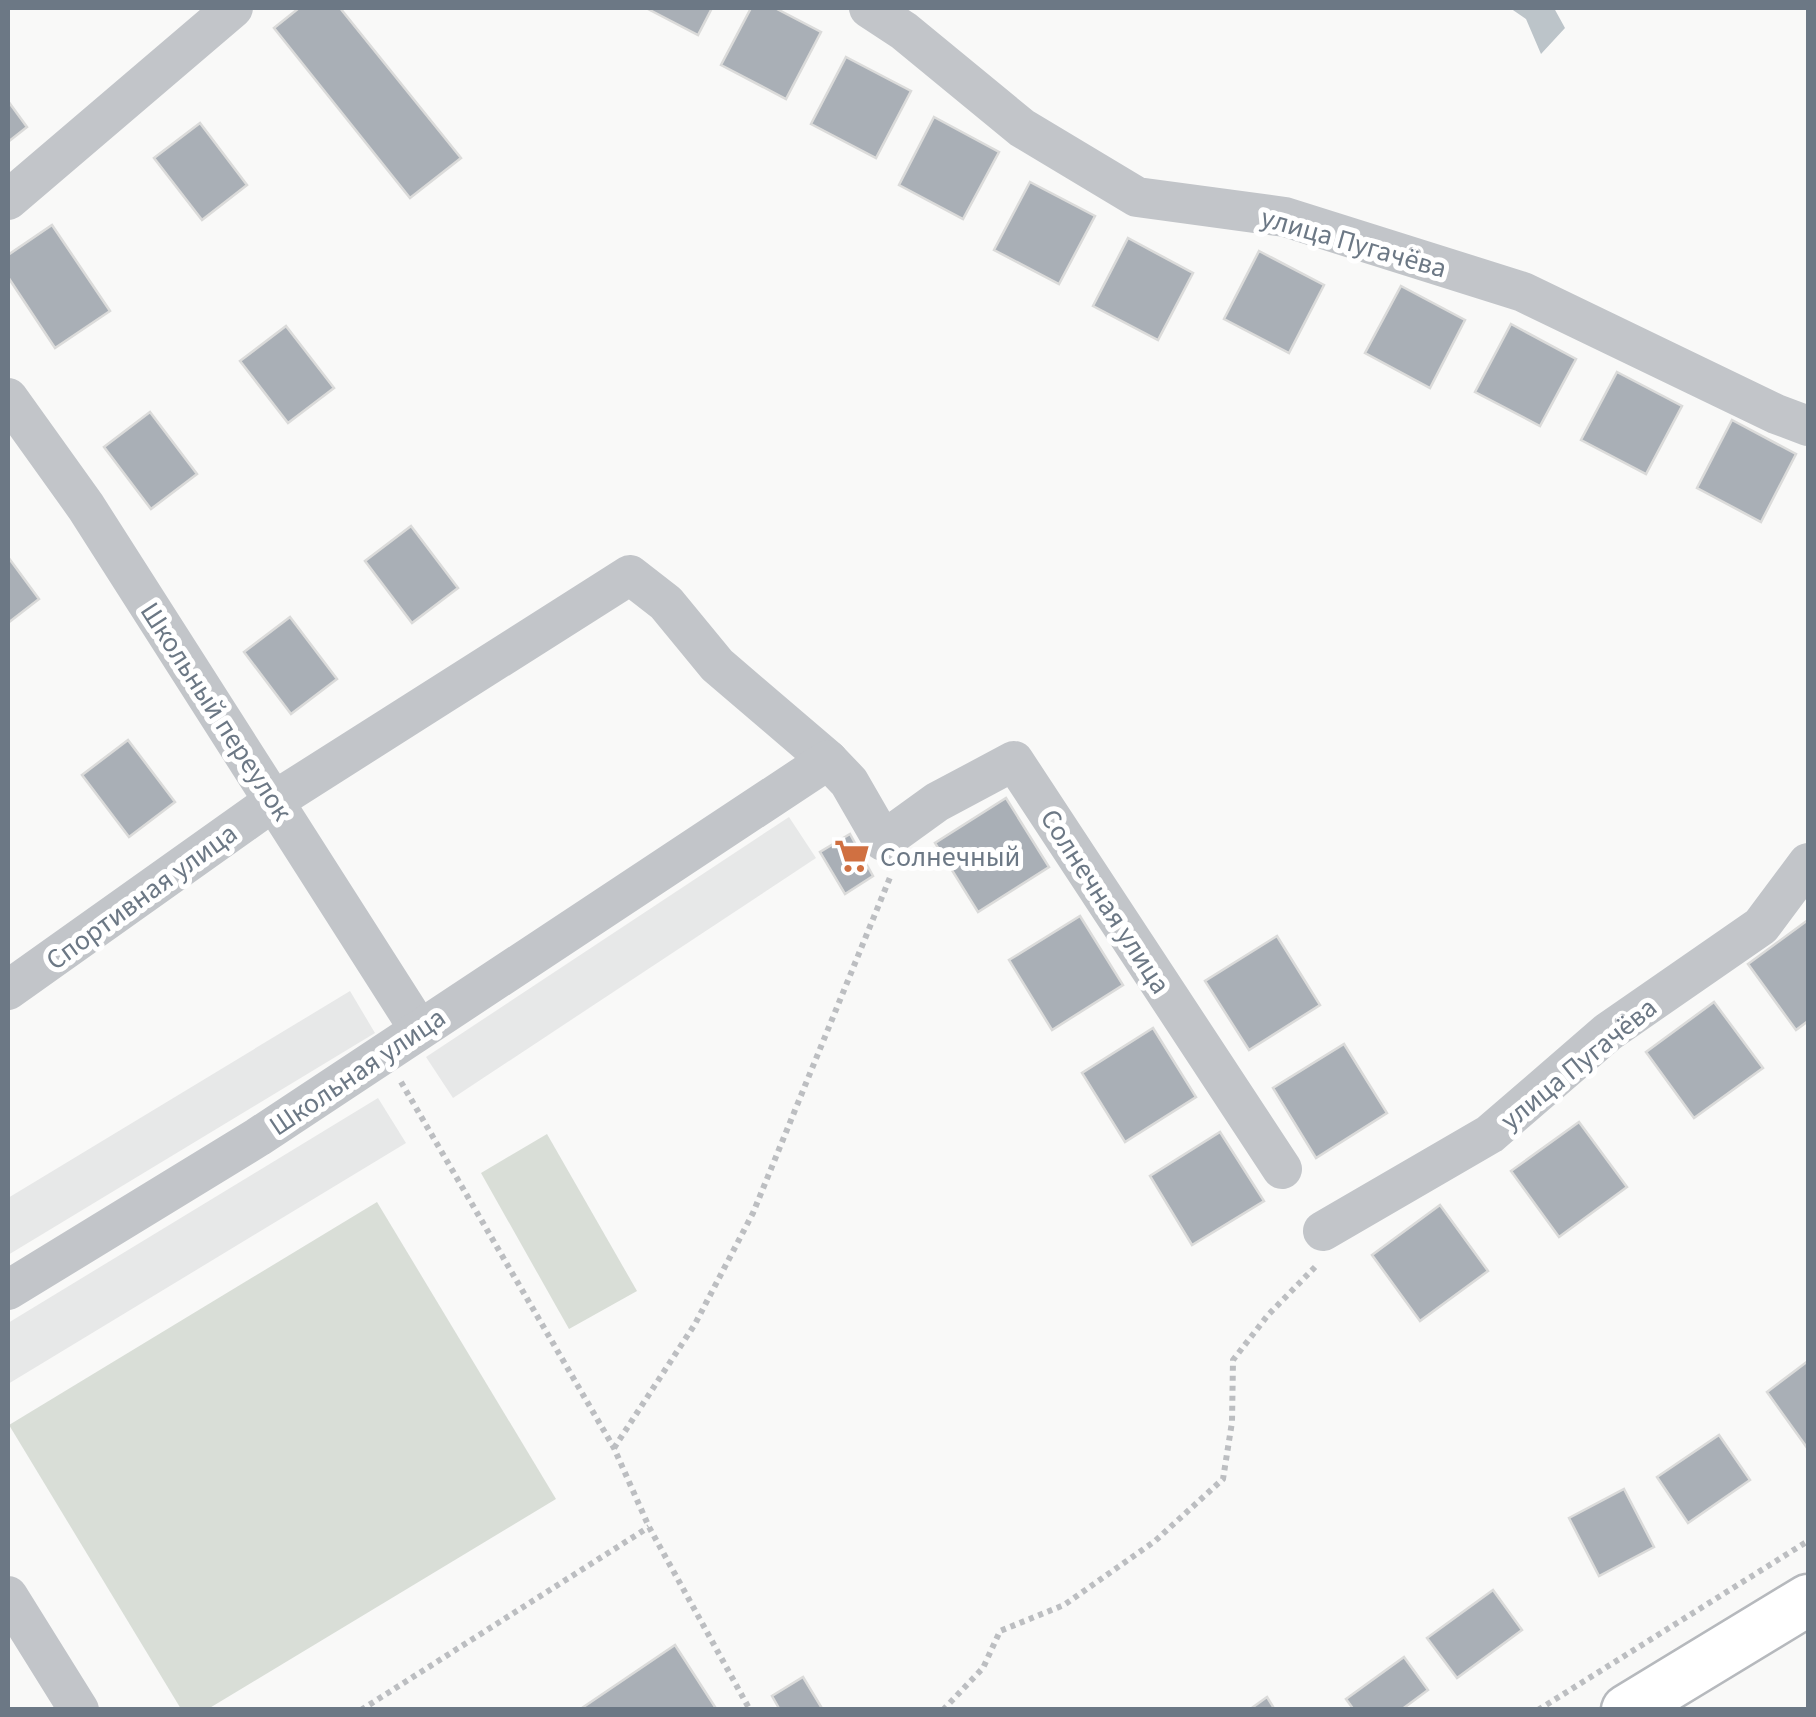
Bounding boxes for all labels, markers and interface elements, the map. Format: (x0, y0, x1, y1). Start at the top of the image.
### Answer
street label: улица Пугачёва (1256, 197, 1451, 289)
street label: Школьный переулок (130, 594, 302, 829)
street label: Солнечная улица (1030, 801, 1180, 1002)
street label: Спортивная улица (38, 814, 246, 980)
supermarket icon: Солнечный (833, 837, 871, 875)
place label: Солнечный (880, 837, 1020, 877)
street label: улица Пугачёва (1492, 988, 1666, 1140)
street label: Школьная улица (261, 998, 454, 1146)

